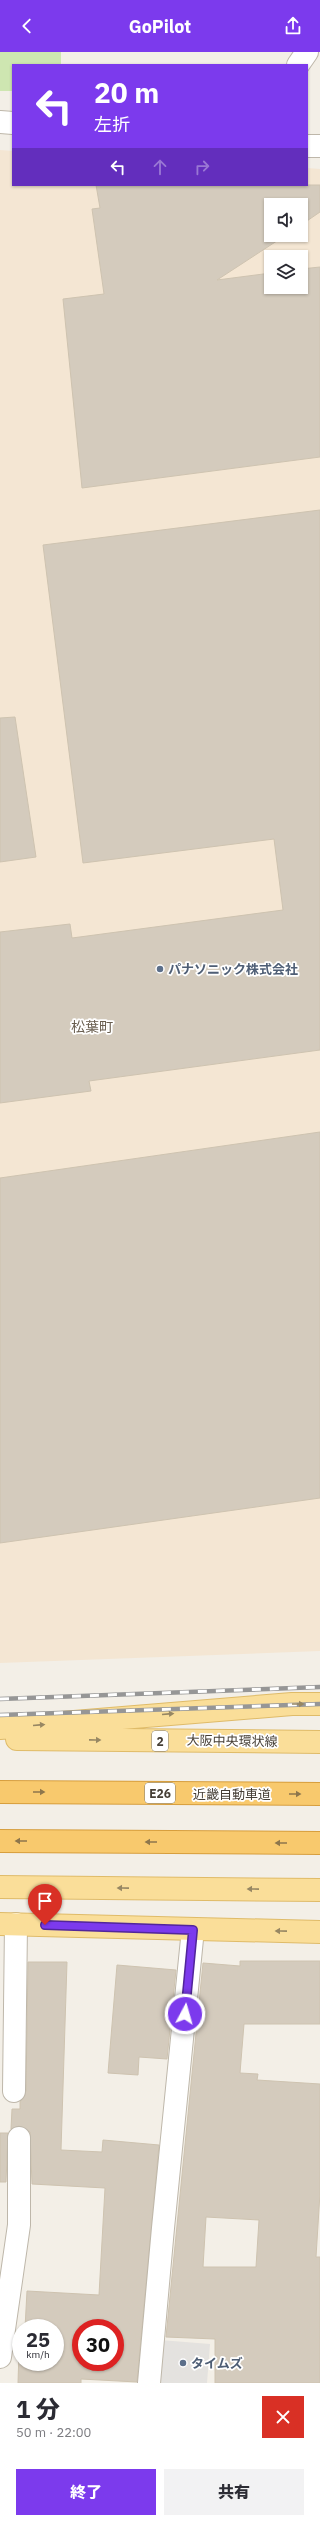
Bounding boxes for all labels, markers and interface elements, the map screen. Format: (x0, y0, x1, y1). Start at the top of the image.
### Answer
icon: back (16, 15, 38, 37)
text: GoPilot (129, 15, 191, 38)
icon: share (282, 15, 304, 37)
text: 20 m (94, 74, 159, 111)
icon: left (28, 80, 80, 132)
text: 左折 (94, 113, 130, 136)
icon: left (107, 156, 129, 178)
icon: ahead (149, 156, 171, 178)
icon: right (191, 156, 213, 178)
map controls (264, 198, 308, 294)
button: sound (264, 198, 308, 242)
button: layers (264, 250, 308, 294)
place label: パナソニック株式会社 (168, 961, 298, 978)
marker: パナソニック株式会社 (155, 964, 165, 974)
district label: 松葉町 (71, 1018, 113, 1036)
one-way arrow (292, 1701, 305, 1707)
one-way arrow (162, 1711, 174, 1717)
one-way arrow (33, 1721, 45, 1728)
road number: 2 (152, 1731, 168, 1751)
street label: 大阪中央環状線 (186, 1732, 278, 1750)
one-way arrow (89, 1737, 102, 1743)
road number: E26 (145, 1783, 175, 1803)
street label: 近畿自動車道 (193, 1786, 271, 1803)
one-way arrow (33, 1789, 46, 1795)
one-way arrow (289, 1791, 302, 1797)
one-way arrow (14, 1838, 27, 1844)
one-way arrow (144, 1839, 157, 1845)
one-way arrow (274, 1840, 287, 1846)
pin (28, 1884, 62, 1925)
one-way arrow (116, 1885, 129, 1891)
one-way arrow (246, 1886, 259, 1892)
icon: arrive (34, 1890, 56, 1912)
one-way arrow (275, 1928, 287, 1935)
position arrow (164, 1993, 206, 2035)
speed limit sign: 30 (72, 2319, 124, 2371)
text: 25 (26, 2326, 50, 2353)
text: km/h (26, 2348, 50, 2361)
place label: タイムズ (191, 2355, 243, 2372)
marker: タイムズ (178, 2358, 188, 2368)
text: 1 分 (16, 2393, 60, 2425)
button: close (262, 2396, 304, 2438)
text: 50 m · 22:00 (16, 2424, 91, 2441)
button: 終了 (16, 2469, 156, 2515)
button: 共有 (164, 2469, 304, 2515)

